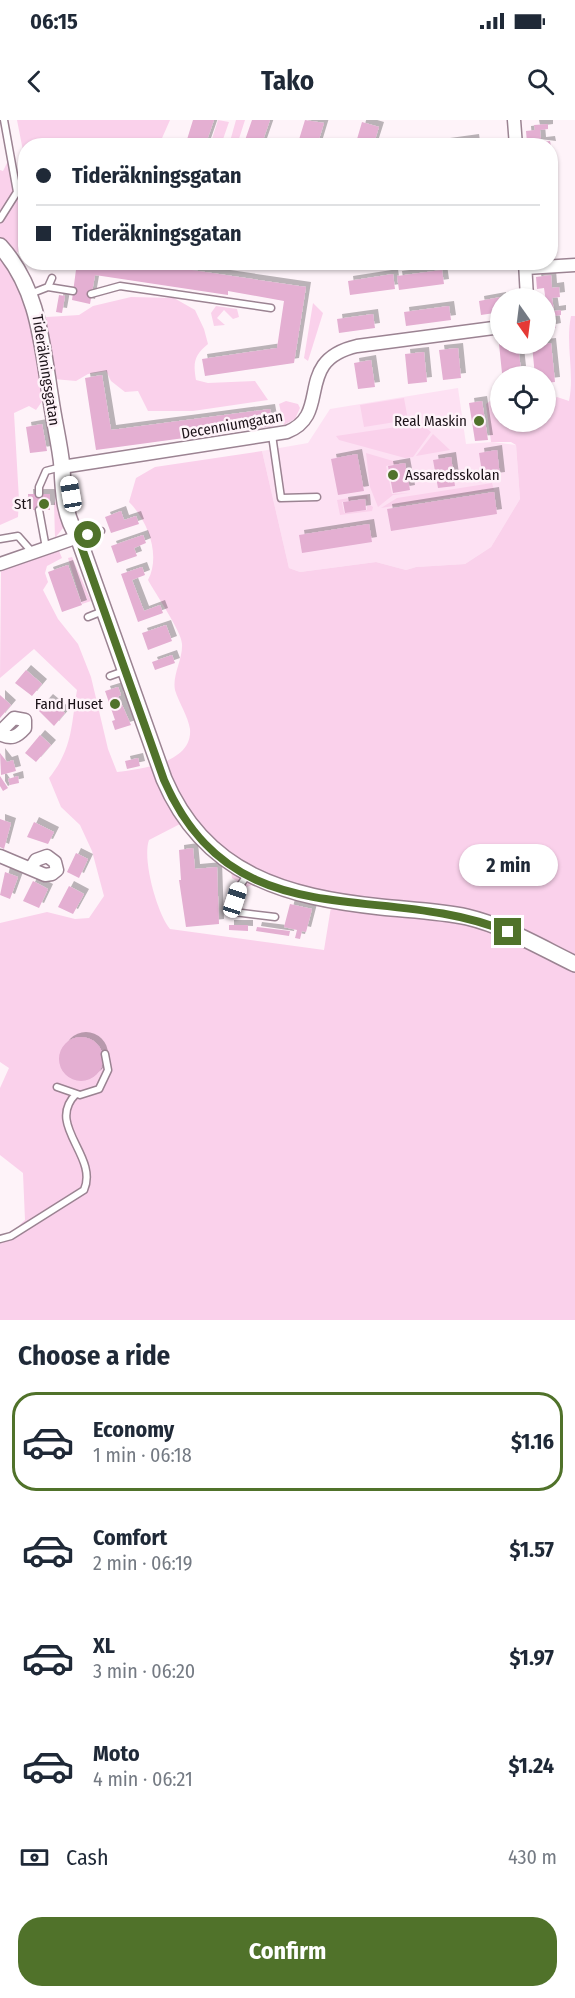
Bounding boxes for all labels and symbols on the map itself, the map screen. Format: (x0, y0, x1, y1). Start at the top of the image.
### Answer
north arrow (490, 288, 556, 354)
street label: Tideräkningsgatan (28, 313, 64, 427)
street label: Decenniumgatan (180, 407, 284, 443)
place label: Real Maskin (394, 412, 467, 430)
marker: Real Maskin (472, 414, 486, 428)
place label: Assaredsskolan (405, 466, 500, 484)
marker: Assaredsskolan (386, 468, 400, 482)
car (59, 475, 83, 513)
place label: St1 (14, 495, 32, 513)
marker: St1 (37, 497, 51, 511)
route start (74, 521, 101, 548)
place label: Fand Huset (35, 695, 103, 713)
marker: Fand Huset (108, 697, 122, 711)
callout: 2 min (458, 845, 558, 887)
car (221, 880, 249, 920)
route end (494, 918, 521, 945)

